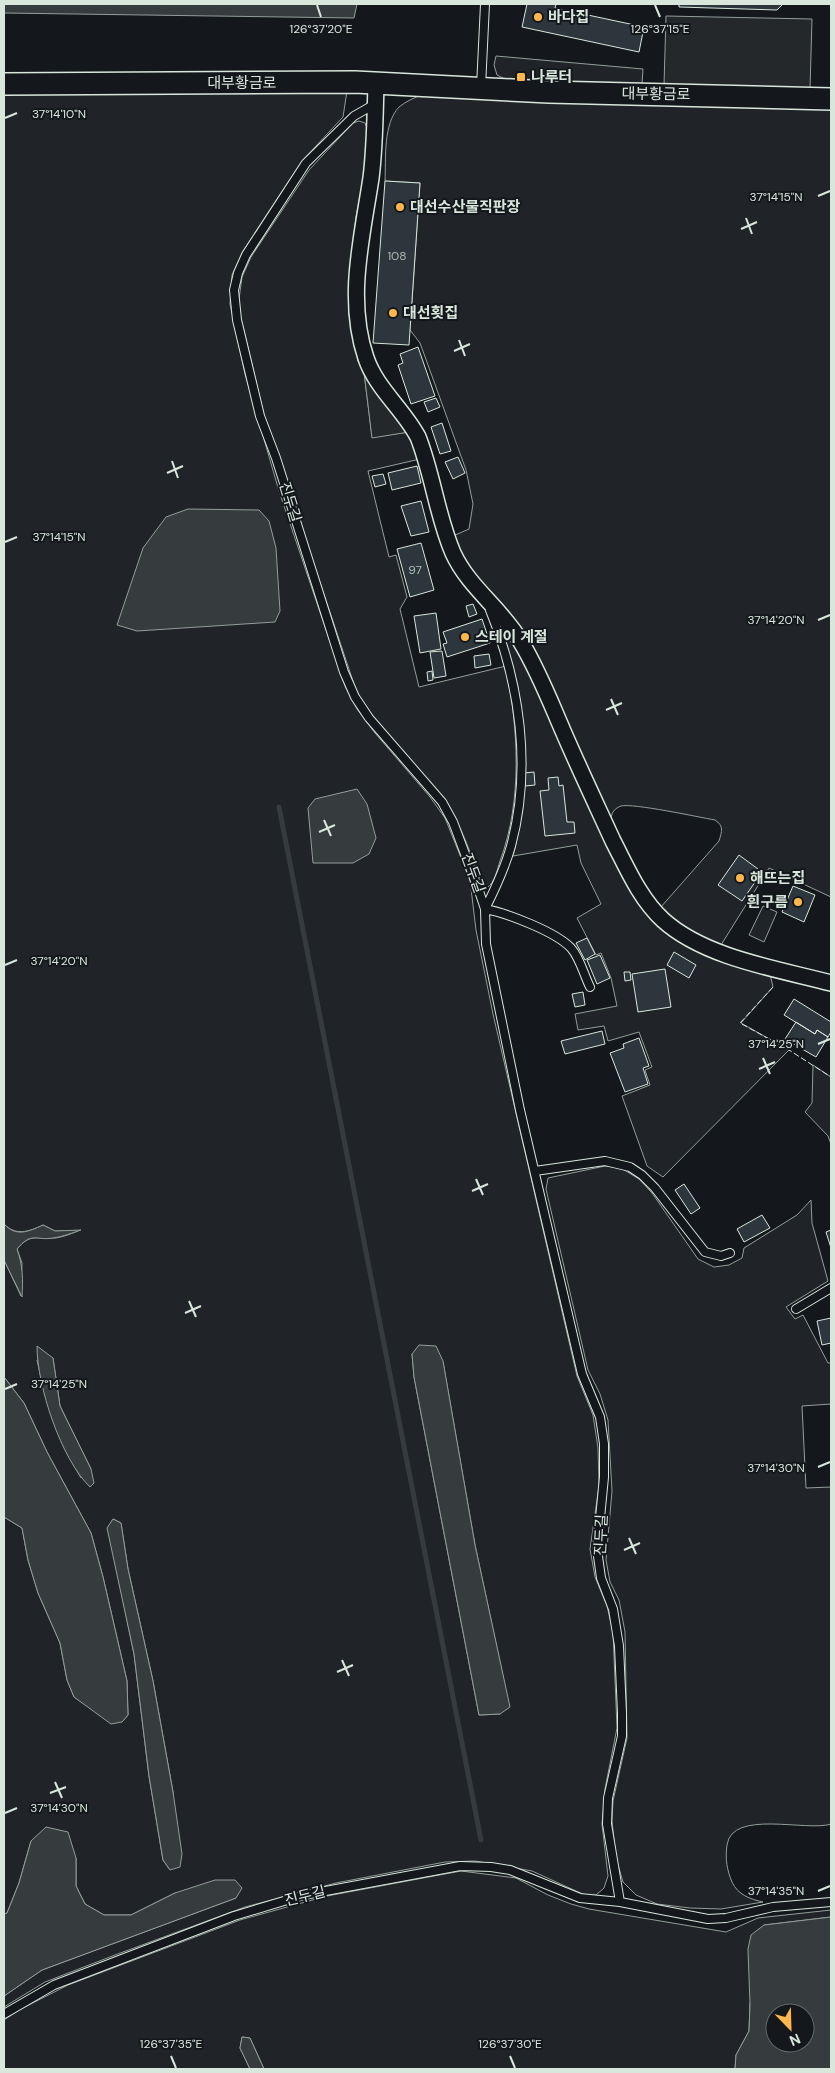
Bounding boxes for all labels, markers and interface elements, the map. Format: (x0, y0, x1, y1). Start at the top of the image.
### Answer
place label: 바다집 (548, 7, 589, 27)
marker: 바다집 (532, 11, 544, 23)
text: 126°37'20"E (289, 21, 353, 37)
text: 126°37'15"E (630, 21, 690, 37)
place label: 나루터 (531, 67, 572, 87)
marker: 나루터 (515, 71, 527, 83)
street label: 대부황금로 (207, 73, 277, 93)
street label: 대부황금로 (621, 83, 691, 105)
text: 37°14'10"N (32, 106, 86, 122)
text: 37°14'15"N (750, 189, 803, 205)
place label: 대선수산물직판장 (410, 197, 521, 217)
marker: 대선수산물직판장 (394, 201, 406, 213)
house number: 108 (387, 248, 407, 264)
place label: 대선횟집 (403, 303, 458, 323)
marker: 대선횟집 (387, 307, 399, 319)
street label: 진두길 (274, 479, 306, 525)
text: 37°14'15"N (33, 529, 86, 545)
house number: 97 (408, 562, 422, 578)
text: 37°14'20"N (747, 612, 805, 628)
place label: 스테이 계절 (475, 627, 548, 647)
marker: 스테이 계절 (459, 631, 471, 643)
street label: 진두길 (457, 850, 489, 896)
place label: 해뜨는집 (750, 868, 805, 888)
marker: 해뜨는집 (734, 872, 746, 884)
place label: 흰구름 (747, 892, 788, 912)
marker: 흰구름 (792, 896, 804, 908)
text: 37°14'20"N (30, 953, 88, 969)
text: 37°14'25"N (748, 1036, 804, 1052)
text: 37°14'25"N (31, 1376, 87, 1392)
text: 37°14'30"N (747, 1460, 805, 1476)
street label: 진두길 (590, 1514, 612, 1556)
text: 37°14'30"N (30, 1800, 88, 1816)
street label: 진두길 (282, 1881, 328, 1911)
text: 37°14'35"N (748, 1883, 804, 1899)
north arrow (765, 2003, 815, 2053)
text: N (787, 2030, 803, 2050)
text: 126°37'35"E (140, 2036, 202, 2052)
text: 126°37'30"E (478, 2036, 542, 2052)

